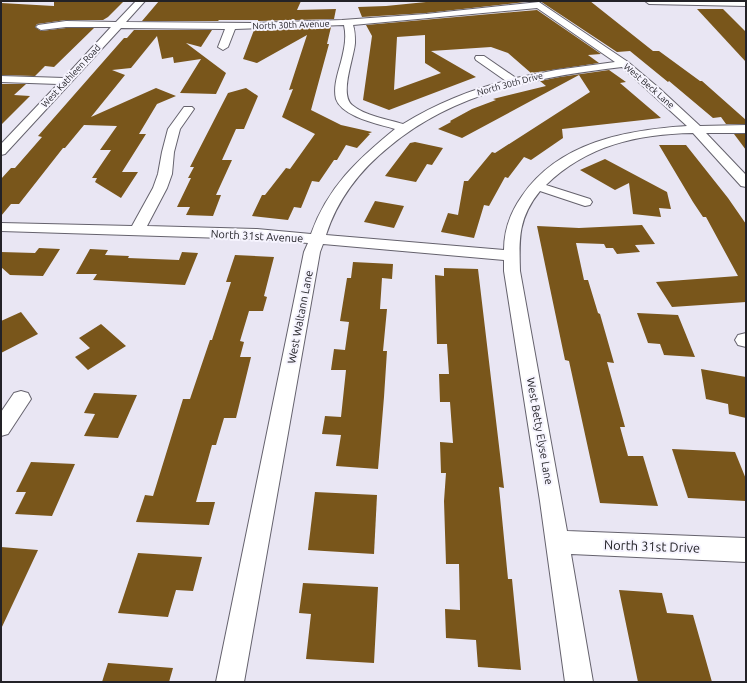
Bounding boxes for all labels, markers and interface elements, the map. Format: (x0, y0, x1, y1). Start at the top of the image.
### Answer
street label: North 30th Avenue (252, 19, 330, 31)
street label: West Kathleen Road (39, 43, 103, 109)
street label: West Beck Lane (622, 61, 676, 111)
street label: North 30th Drive (476, 70, 544, 98)
street label: North 31st Avenue (210, 228, 304, 244)
street label: West Waltann Lane (285, 269, 315, 365)
street label: West Betty Elyse Lane (525, 377, 555, 485)
street label: North 31st Drive (604, 537, 700, 555)

